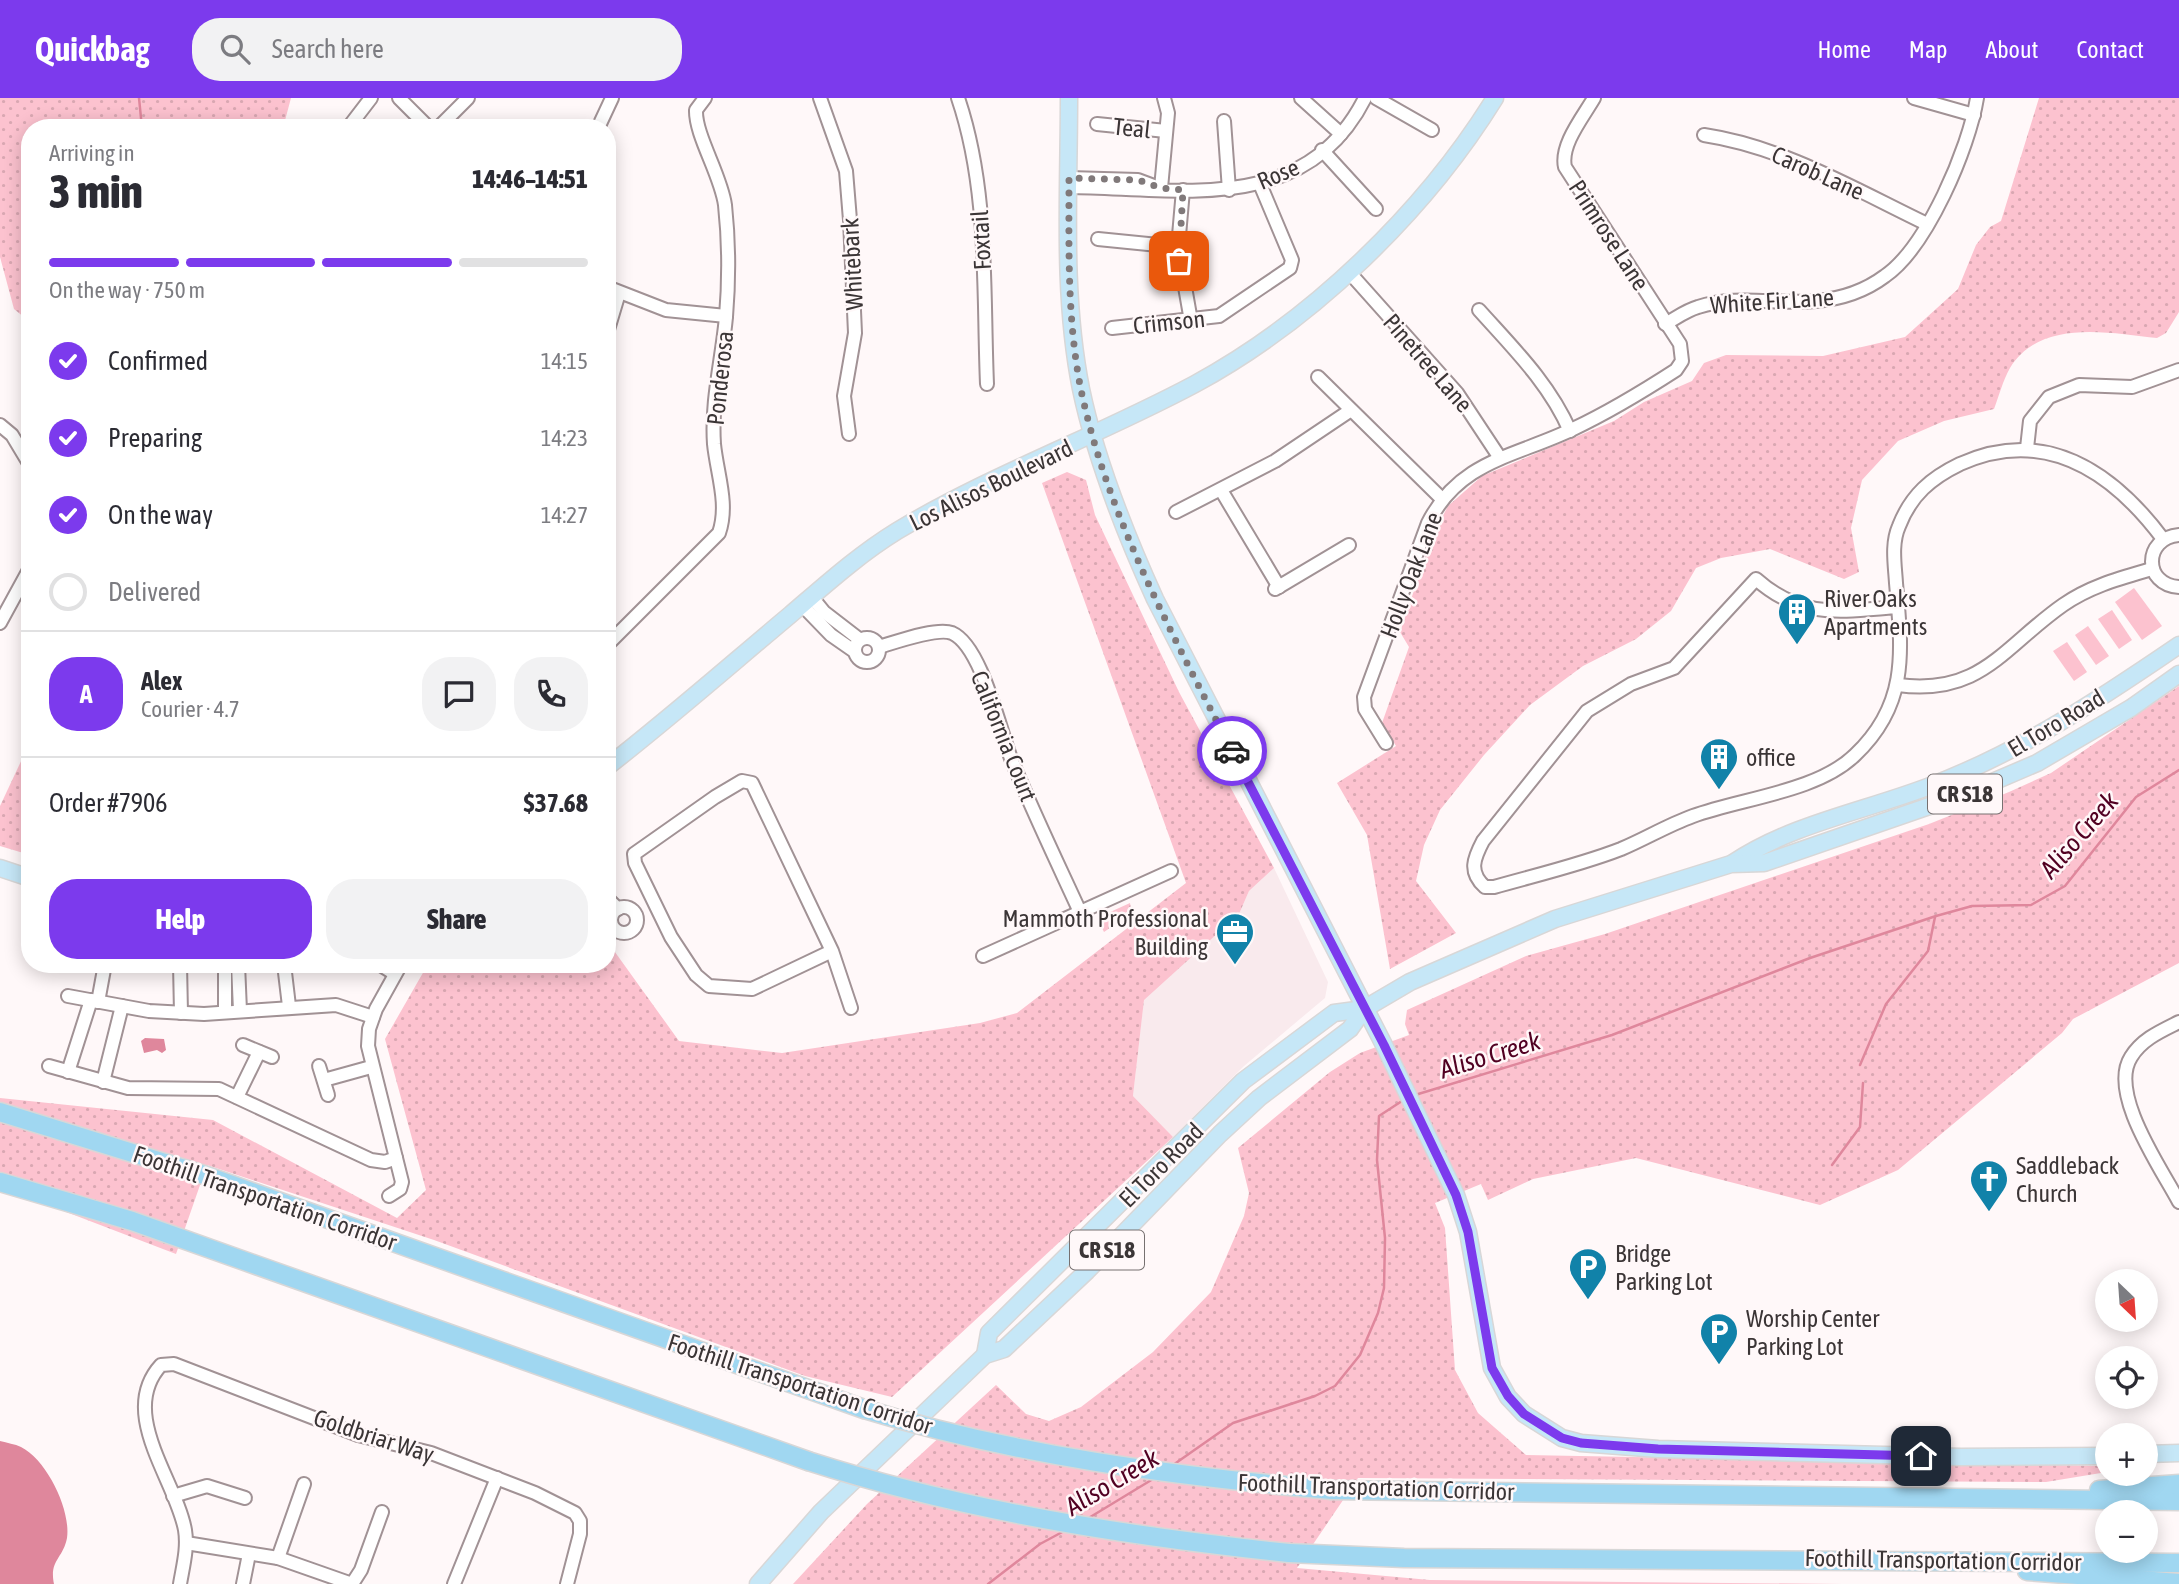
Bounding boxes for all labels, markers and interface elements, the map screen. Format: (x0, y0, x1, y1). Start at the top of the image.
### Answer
search box (192, 18, 682, 81)
text: Quickbag (35, 30, 150, 68)
icon: search (216, 30, 254, 68)
text: Search here (272, 34, 384, 64)
text: Home (1817, 36, 1871, 63)
text: Map (1909, 36, 1947, 63)
text: About (1985, 36, 2038, 63)
text: Contact (2076, 36, 2144, 63)
street label: Teal (1112, 113, 1153, 143)
text: Arriving in (49, 140, 135, 166)
street label: Carob Lane (1768, 141, 1868, 205)
street label: Rose (1253, 153, 1303, 195)
text: 14:46–14:51 (472, 164, 588, 194)
text: 3 min (49, 165, 143, 218)
street label: Primrose Lane (1563, 175, 1655, 295)
street label: Foxtail (966, 209, 996, 271)
street label: Whitebark (836, 217, 868, 311)
pin (1149, 231, 1209, 291)
icon: bag (1160, 242, 1198, 280)
text: On the way · 750 m (49, 277, 205, 303)
street label: White Fir Lane (1709, 283, 1835, 319)
street label: Crimson (1132, 305, 1206, 339)
street label: Pinetree Lane (1378, 308, 1478, 418)
street label: Ponderosa (702, 329, 738, 427)
icon: check (49, 342, 87, 380)
text: Confirmed (108, 346, 208, 376)
text: 14:15 (541, 348, 588, 374)
icon: check (49, 419, 87, 457)
text: Preparing (108, 423, 202, 453)
text: 14:23 (541, 425, 588, 451)
street label: Los Alisos Boulevard (905, 434, 1077, 536)
icon: check (49, 496, 87, 534)
text: On the way (108, 500, 213, 530)
text: 14:27 (541, 502, 588, 528)
street label: Holly Oak Lane (1375, 508, 1447, 642)
text: Delivered (108, 577, 201, 607)
place label: River Oaks Apartments (1824, 585, 1927, 640)
building icon: River Oaks Apartments (1776, 591, 1818, 646)
button: chat (422, 657, 496, 731)
button: phone (514, 657, 588, 731)
text: Alex (141, 666, 182, 696)
street label: California Court (966, 667, 1042, 805)
text: A (80, 679, 92, 709)
street label: El Toro Road (2003, 684, 2109, 762)
text: Courier · 4.7 (141, 696, 240, 722)
courier (1197, 716, 1267, 786)
icon: car (1213, 732, 1251, 770)
building icon: office (1698, 736, 1740, 791)
place label: office (1746, 744, 1796, 771)
road number: CR S18 (1928, 774, 2002, 814)
water label: Aliso Creek (2033, 786, 2125, 885)
text: Order #7906 (49, 788, 168, 818)
text: $37.68 (524, 788, 588, 818)
button: Help (49, 879, 312, 959)
button: Share (326, 879, 588, 959)
place label: Mammoth Professional Building (1003, 905, 1209, 960)
office icon: Mammoth Professional Building (1214, 911, 1256, 966)
water label: Aliso Creek (1435, 1025, 1544, 1085)
street label: El Toro Road (1113, 1117, 1209, 1213)
street label: Foothill Transportation Corridor (130, 1140, 401, 1256)
place label: Saddleback Church (2016, 1152, 2119, 1207)
church icon: Saddleback Church (1968, 1158, 2010, 1213)
road number: CR S18 (1070, 1231, 1144, 1270)
place label: Bridge Parking Lot (1615, 1240, 1713, 1295)
parking icon: Bridge Parking Lot (1567, 1246, 1609, 1301)
north arrow (2095, 1269, 2158, 1332)
map controls (2095, 1269, 2158, 1563)
place label: Worship Center Parking Lot (1746, 1305, 1880, 1360)
parking icon: Worship Center Parking Lot (1698, 1311, 1740, 1366)
street label: Foothill Transportation Corridor (664, 1328, 937, 1440)
button: locate (2095, 1346, 2158, 1409)
street label: Goldbriar Way (311, 1404, 438, 1468)
button: + (2095, 1423, 2158, 1486)
pin (1891, 1426, 1951, 1486)
icon: home (1902, 1437, 1940, 1475)
water label: Aliso Creek (1059, 1442, 1165, 1522)
street label: Foothill Transportation Corridor (1237, 1469, 1516, 1505)
button: − (2095, 1500, 2158, 1563)
street label: Foothill Transportation Corridor (1805, 1544, 2082, 1576)

